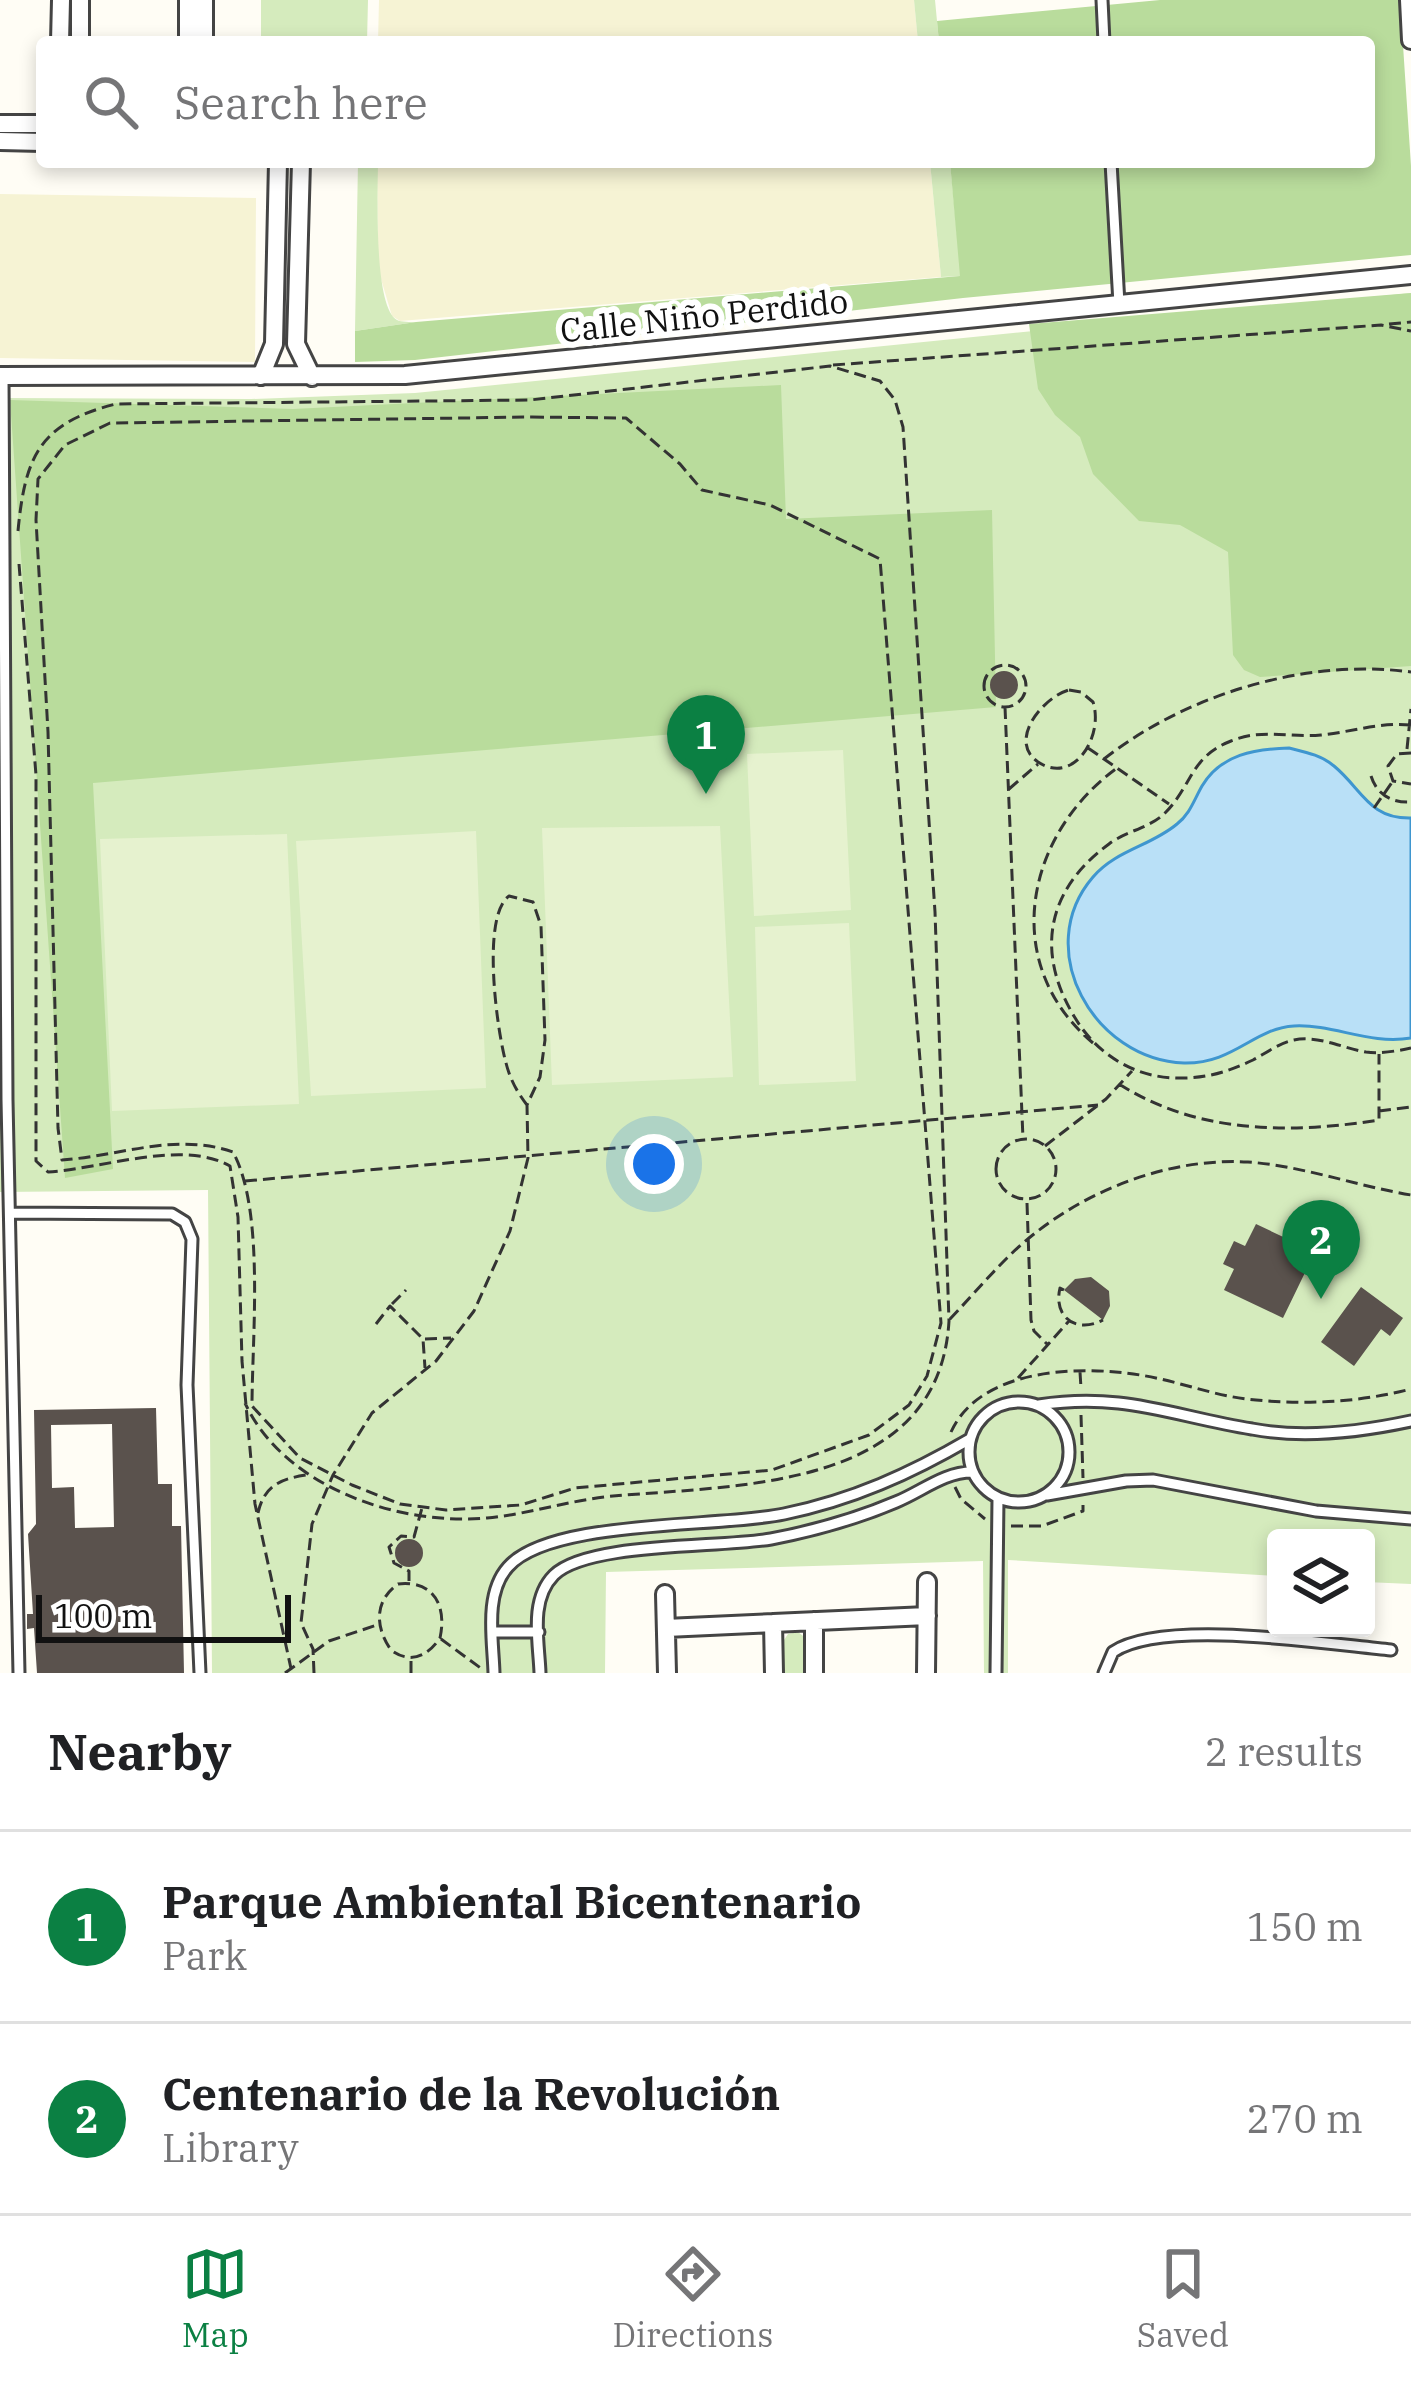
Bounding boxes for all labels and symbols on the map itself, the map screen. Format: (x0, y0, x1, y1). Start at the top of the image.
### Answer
street label: Calle Niño Perdido (558, 279, 850, 351)
pin: 1 (667, 695, 745, 794)
your location (624, 1134, 684, 1194)
pin: 2 (1282, 1200, 1360, 1299)
scale bar (36, 1589, 291, 1642)

